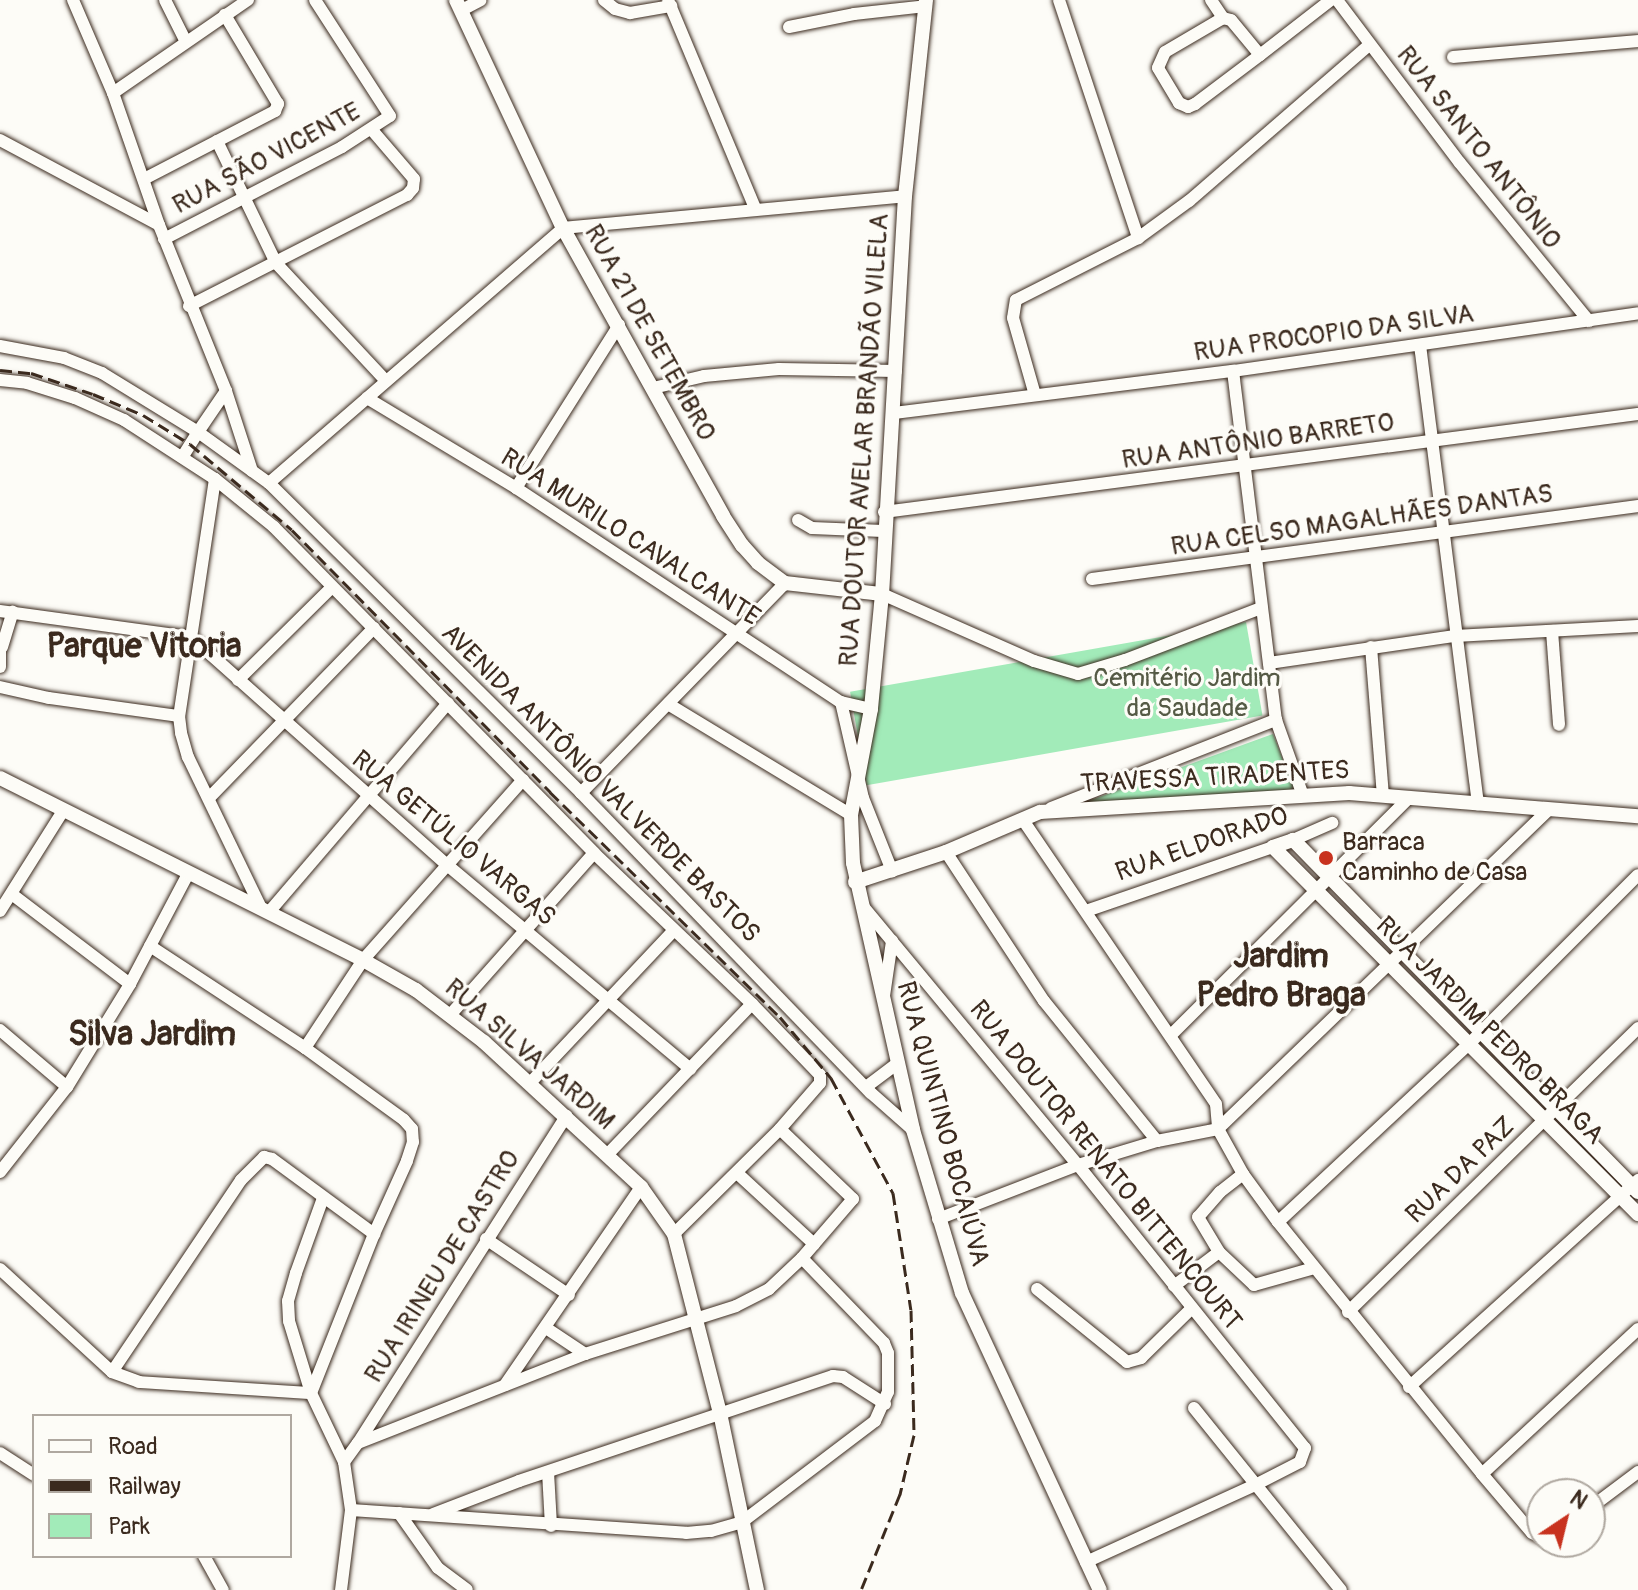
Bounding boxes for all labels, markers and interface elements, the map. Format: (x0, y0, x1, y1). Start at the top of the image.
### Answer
street label: RUA SANTO ANTÔNIO (1389, 40, 1567, 256)
street label: RUA SÃO VICENTE (168, 96, 366, 222)
street label: RUA DOUTOR AVELAR BRANDÃO VILELA (834, 212, 896, 668)
street label: RUA 21 DE SETEMBRO (577, 220, 721, 446)
street label: RUA PROCOPIO DA SILVA (1192, 299, 1476, 369)
street label: RUA ANTÔNIO BARRETO (1120, 407, 1396, 477)
street label: RUA MURILO CAVALCANTE (494, 442, 766, 634)
street label: RUA CELSO MAGALHÃES DANTAS (1169, 479, 1555, 563)
street label: AVENIDA ANTÔNIO VALVERDE BASTOS (434, 618, 766, 950)
district label: Parque Vitoria (47, 627, 241, 667)
park label: Cemitério Jardim da Saudade (1093, 663, 1281, 724)
street label: RUA GETÚLIO VARGAS (345, 745, 561, 933)
street label: TRAVESSA TIRADENTES (1080, 755, 1350, 801)
street label: RUA ELDORADO (1112, 801, 1292, 889)
place label: Barraca Caminho de Casa (1342, 827, 1527, 888)
marker: Barraca Caminho de Casa (1317, 849, 1335, 867)
street label: RUA JARDIM PEDRO BRAGA (1369, 911, 1609, 1151)
district label: Jardim Pedro Braga (1196, 936, 1366, 1016)
street label: RUA SILVA JARDIM (438, 973, 620, 1137)
street label: RUA QUINTINO BOCAIÚVA (889, 978, 995, 1270)
street label: RUA DOUTOR RENATO BITTENCOURT (962, 995, 1248, 1337)
district label: Silva Jardim (68, 1015, 236, 1055)
street label: RUA DA PAZ (1400, 1111, 1522, 1231)
street label: RUA IRINEU DE CASTRO (359, 1145, 527, 1389)
legend (32, 1414, 292, 1558)
text: Road (108, 1432, 158, 1461)
text: Railway (108, 1472, 181, 1501)
north arrow (1526, 1478, 1606, 1558)
text: N (1564, 1484, 1593, 1516)
text: Park (108, 1512, 150, 1541)

